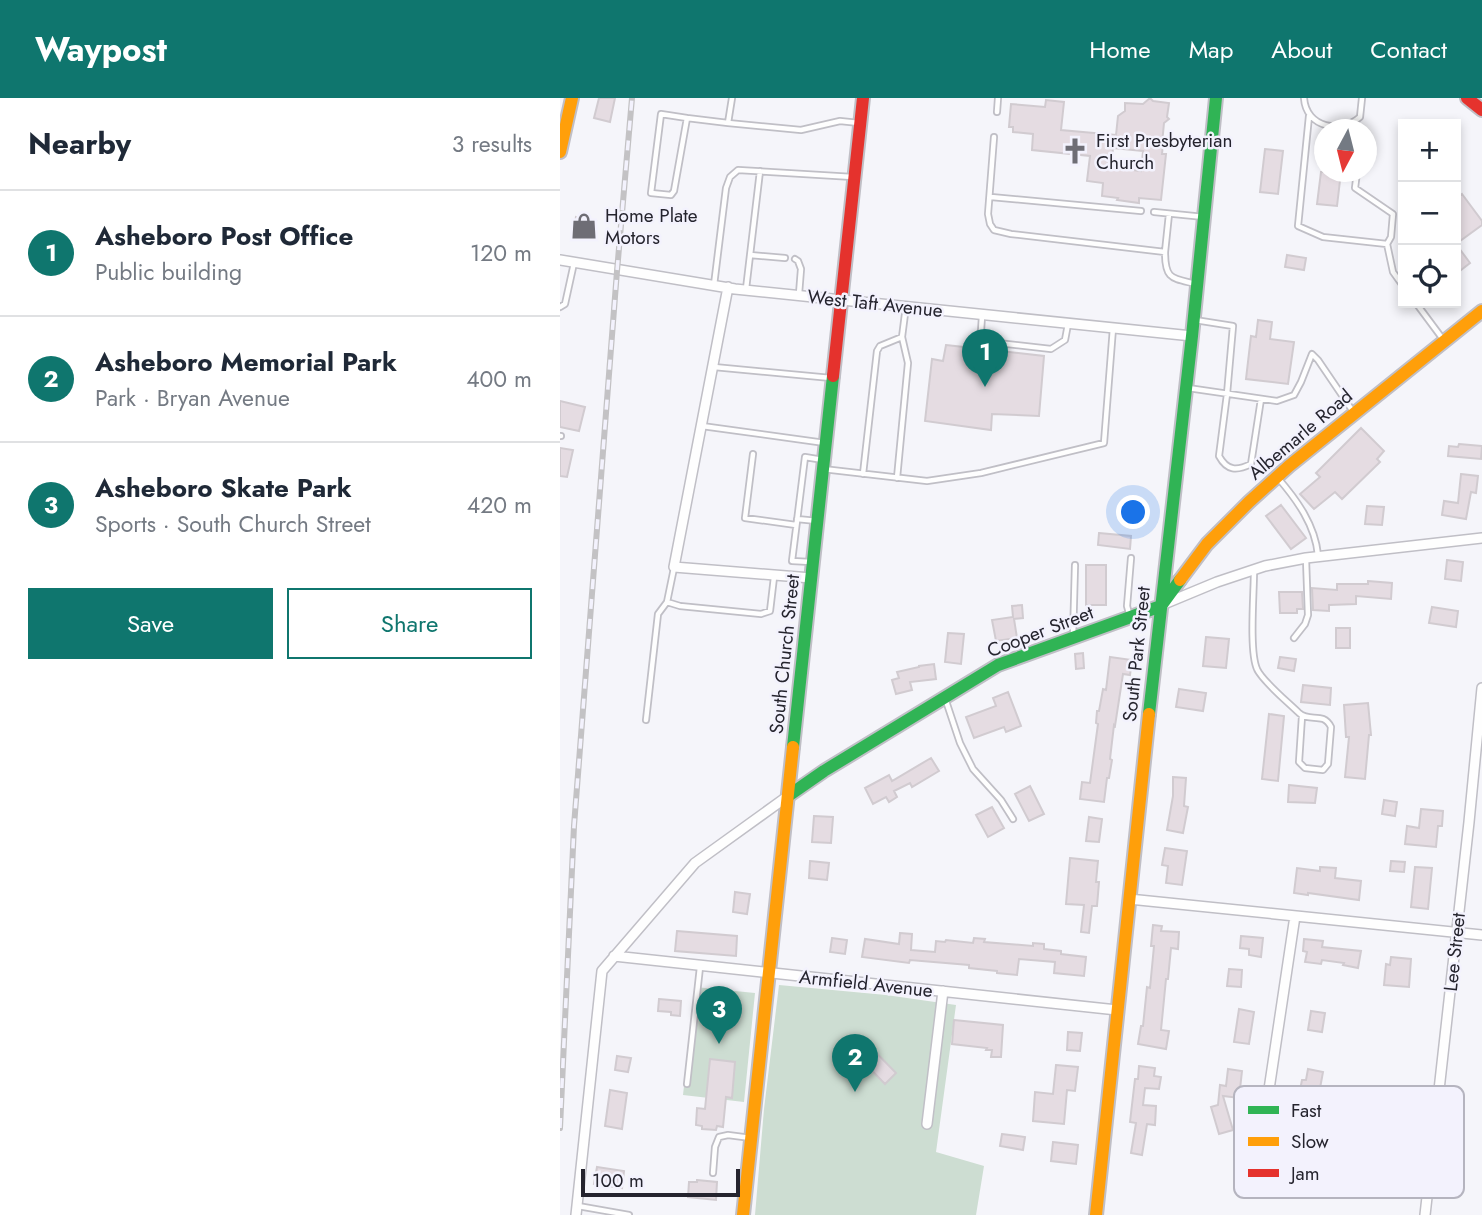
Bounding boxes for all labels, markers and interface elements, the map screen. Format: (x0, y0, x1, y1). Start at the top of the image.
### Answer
text: Waypost (35, 26, 167, 73)
text: Home (1089, 32, 1151, 67)
text: Map (1189, 32, 1233, 67)
text: About (1271, 32, 1332, 67)
text: Contact (1370, 32, 1447, 67)
north arrow (1314, 119, 1377, 182)
map controls (1398, 119, 1461, 308)
button: + (1398, 119, 1461, 182)
text: Nearby (28, 122, 131, 165)
text: 3 results (452, 127, 532, 161)
place label: First Presbyterian Church (1096, 127, 1232, 176)
church icon: First Presbyterian Church (1060, 136, 1090, 166)
button: − (1398, 182, 1461, 245)
place label: Home Plate Motors (605, 202, 698, 251)
shop icon: Home Plate Motors (569, 211, 599, 241)
text: Asheboro Post Office (95, 217, 353, 255)
text: 1 (45, 236, 57, 270)
text: 120 m (470, 236, 532, 270)
button: locate (1398, 245, 1461, 308)
text: Public building (95, 255, 242, 289)
street label: West Taft Avenue (806, 283, 944, 324)
pin: 1 (962, 329, 1008, 387)
text: Asheboro Memorial Park (95, 343, 397, 381)
text: 2 (43, 362, 59, 396)
text: 400 m (466, 362, 532, 396)
text: Park · Bryan Avenue (95, 381, 290, 415)
street label: Albemarle Road (1242, 383, 1358, 486)
text: Asheboro Skate Park (95, 469, 352, 507)
text: 3 (44, 488, 58, 522)
text: 420 m (467, 488, 532, 522)
your location (1116, 495, 1150, 529)
text: Sports · South Church Street (95, 507, 371, 541)
street label: South Church Street (763, 573, 806, 735)
street label: South Park Street (1116, 585, 1157, 723)
button: Save (28, 588, 273, 659)
button: Share (287, 588, 532, 659)
street label: Cooper Street (983, 599, 1098, 664)
street label: Lee Street (1437, 911, 1472, 993)
street label: Armfield Avenue (798, 963, 934, 1004)
pin: 3 (696, 986, 742, 1044)
pin: 2 (832, 1034, 878, 1092)
legend (1234, 1086, 1464, 1198)
text: Fast (1291, 1097, 1322, 1124)
text: Slow (1291, 1128, 1329, 1155)
text: Jam (1288, 1160, 1320, 1187)
scale bar (581, 1166, 740, 1198)
text: 100 m (592, 1167, 644, 1194)

